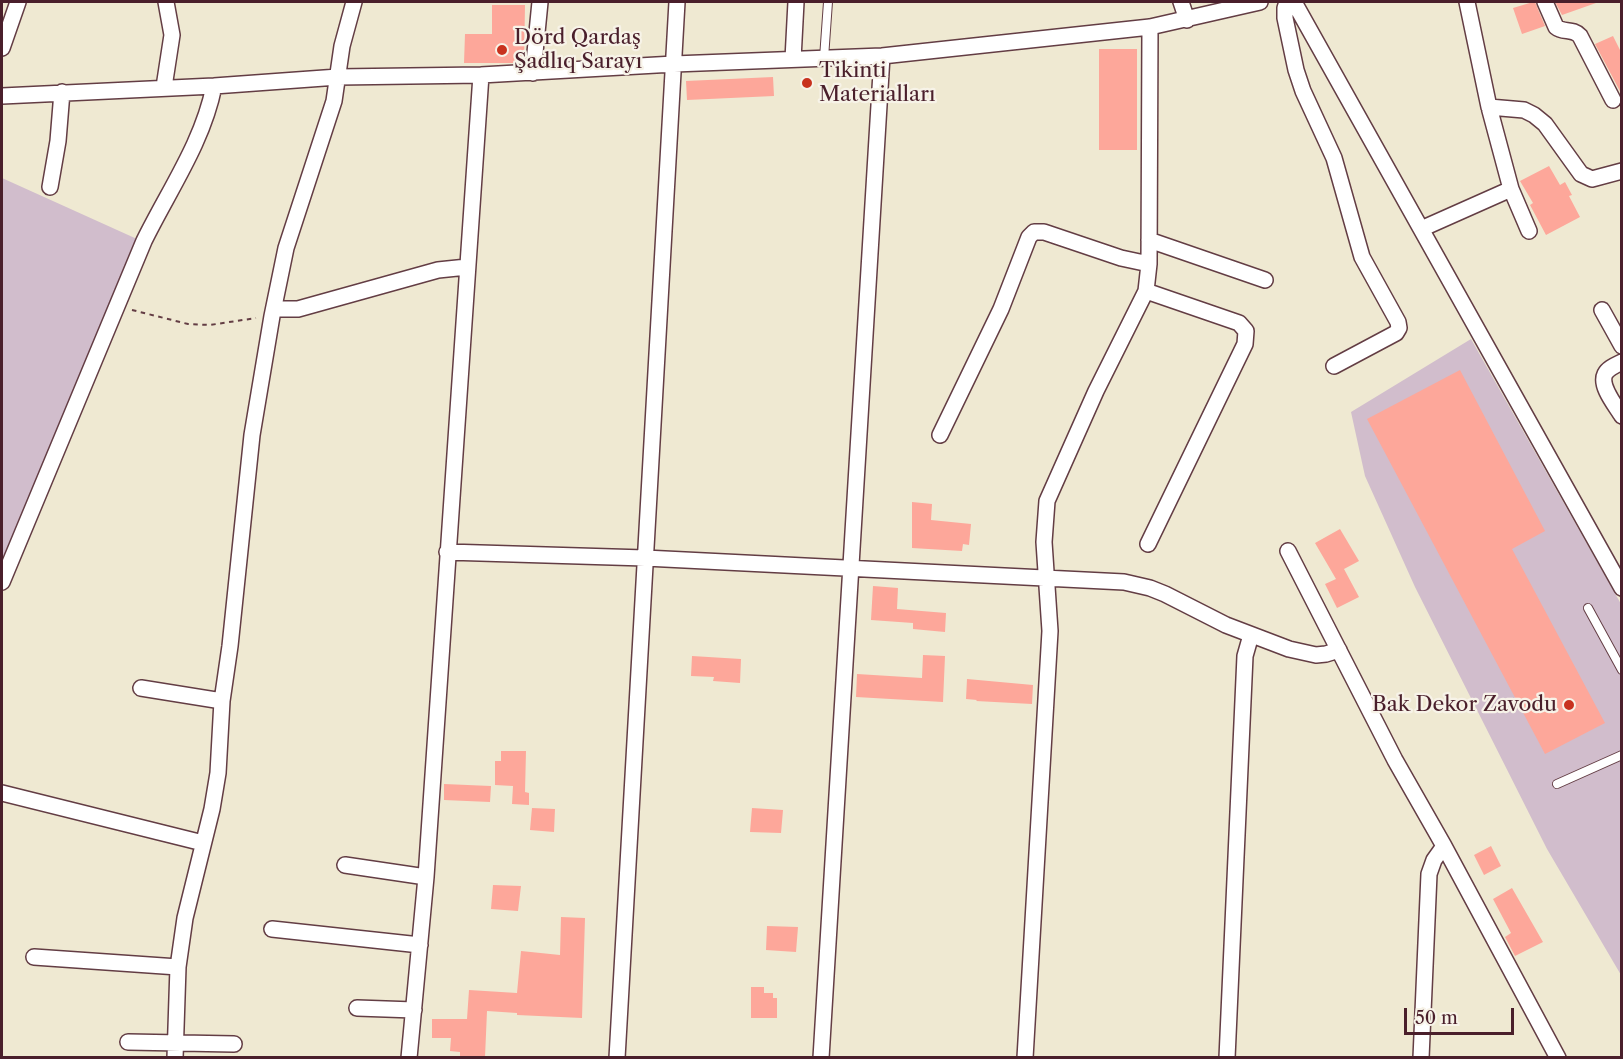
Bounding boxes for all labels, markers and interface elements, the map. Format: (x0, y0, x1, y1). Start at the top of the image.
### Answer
place label: Dörd Qardaş Şadlıq Sarayı (514, 25, 642, 75)
marker: Dörd Qardaş Şadlıq Sarayı (495, 43, 509, 57)
place label: Tikinti Materialları (819, 58, 935, 108)
marker: Tikinti Materialları (800, 76, 814, 90)
place label: Bak Dekor Zavodu (1372, 692, 1557, 718)
marker: Bak Dekor Zavodu (1562, 698, 1576, 712)
scale bar (1407, 996, 1516, 1034)
text: 50 m (1415, 1007, 1458, 1029)

